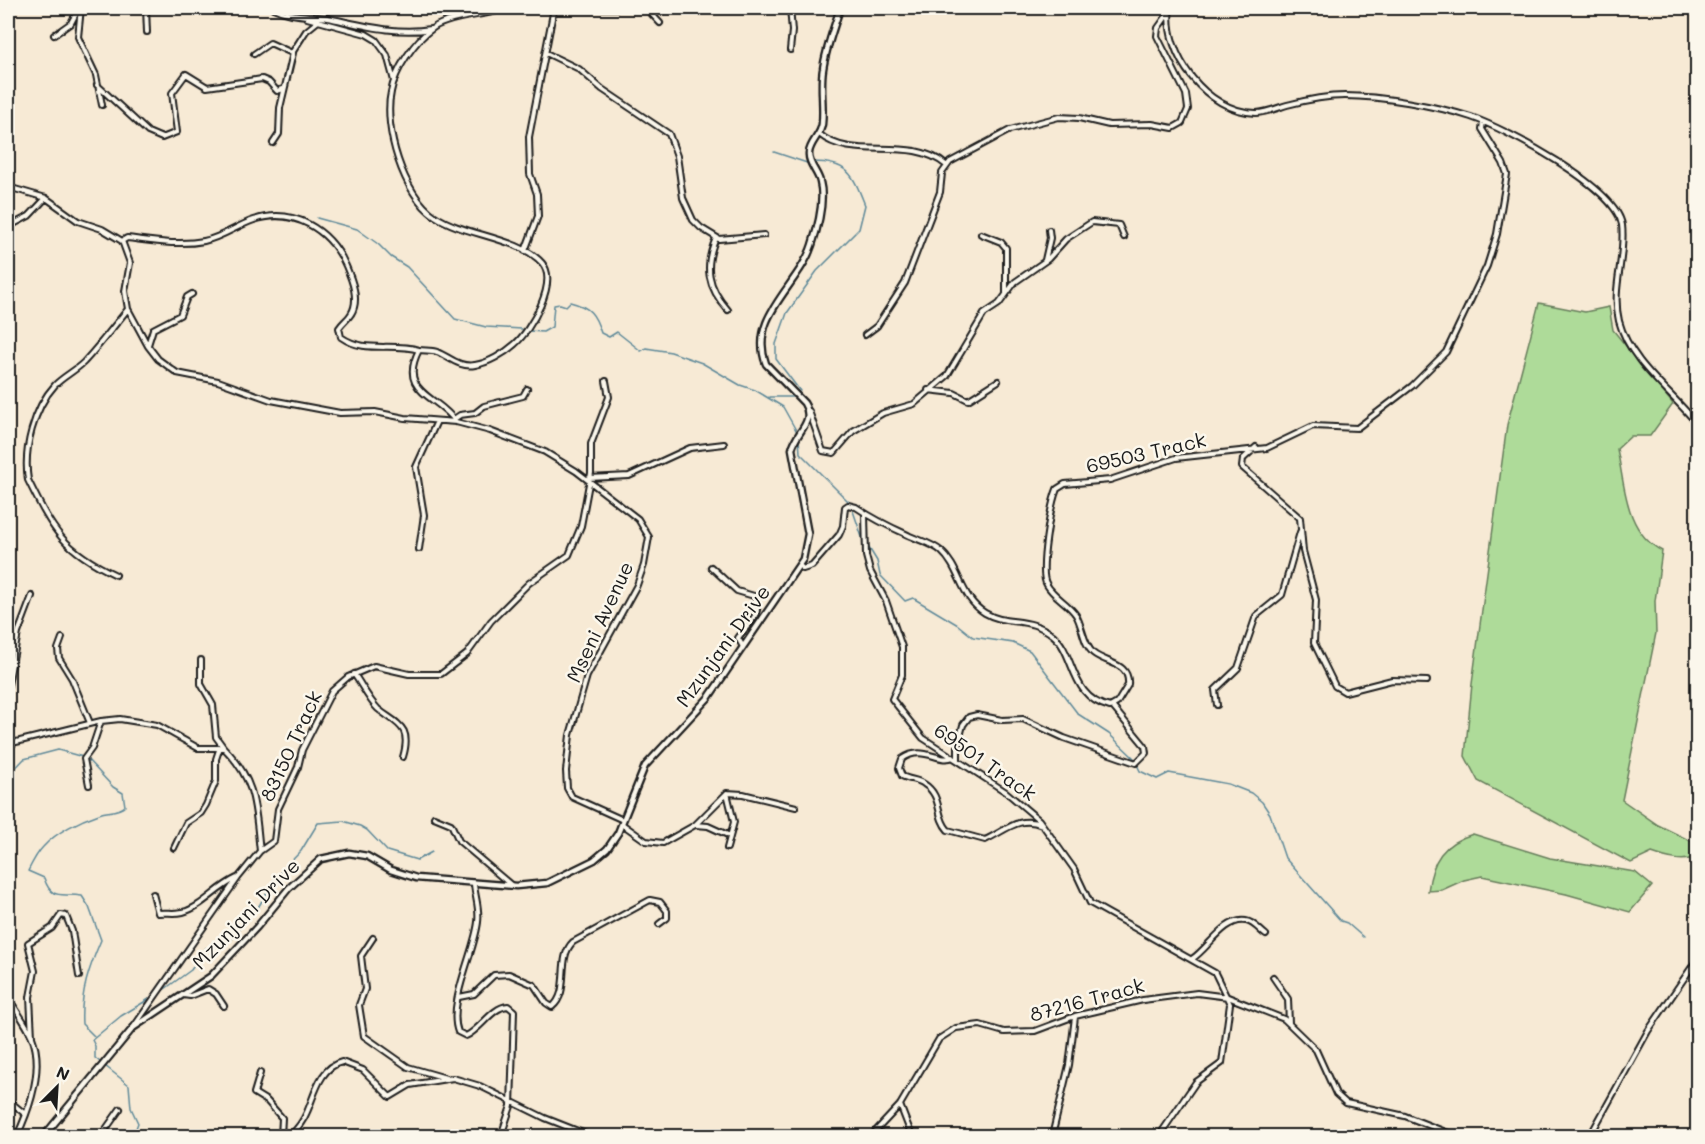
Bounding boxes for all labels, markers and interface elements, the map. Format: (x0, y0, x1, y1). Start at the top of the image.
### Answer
street label: 69503 Track (1083, 426, 1208, 478)
street label: Mseni Avenue (560, 557, 639, 686)
street label: Mzunjani Drive (669, 579, 775, 712)
street label: 83150 Track (253, 686, 327, 805)
street label: 69501 Track (929, 716, 1042, 806)
street label: Mzunjani Drive (186, 852, 305, 974)
street label: 87216 Track (1026, 971, 1147, 1027)
north arrow (27, 1057, 87, 1117)
text: N (53, 1061, 73, 1085)

